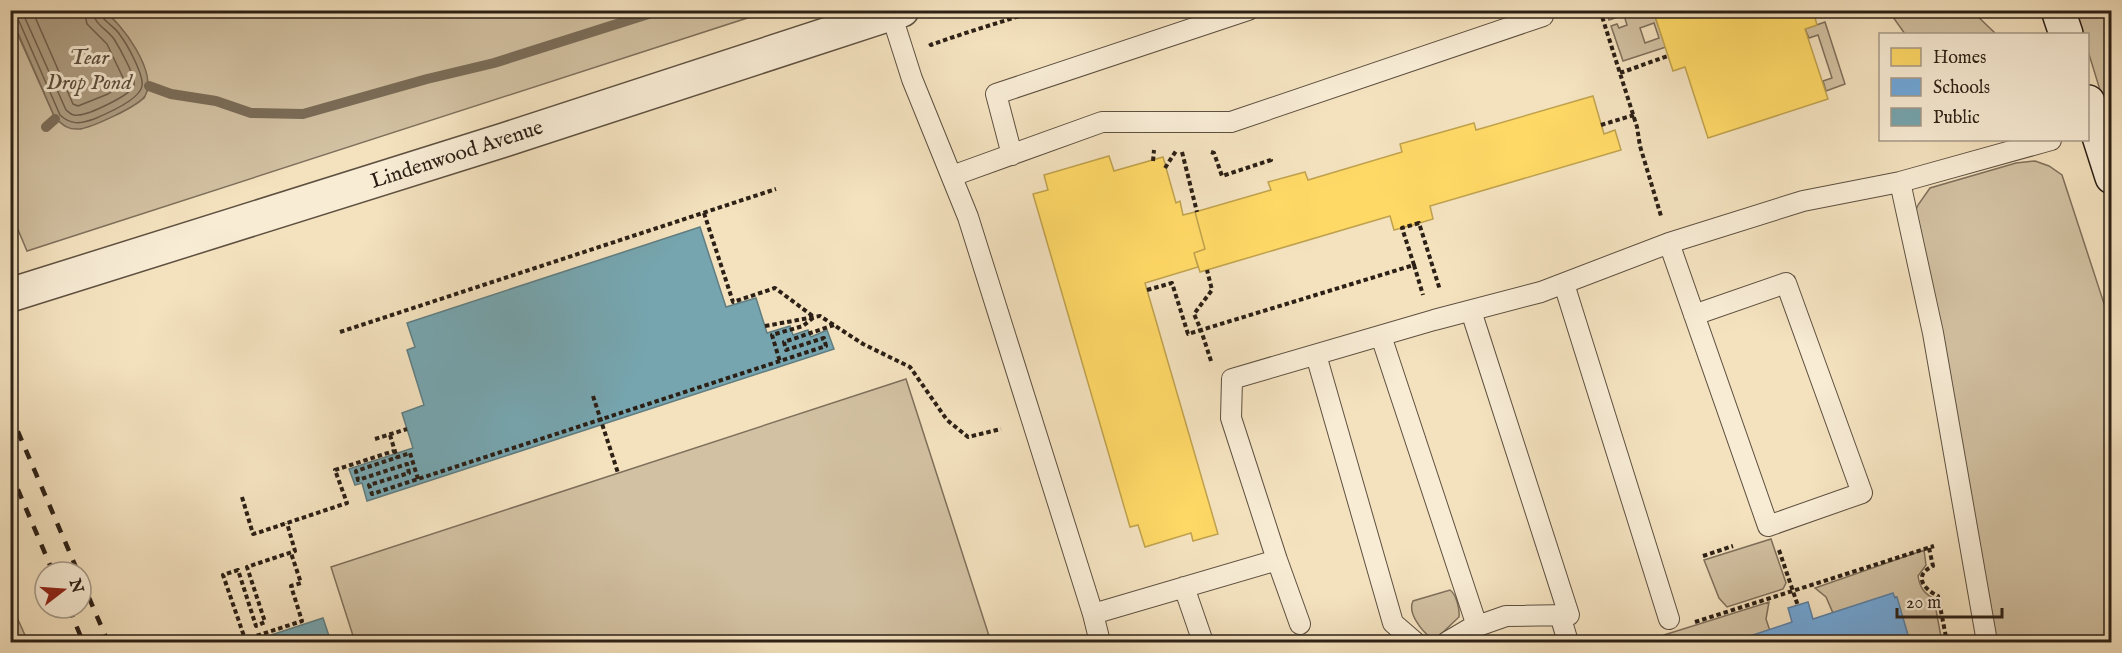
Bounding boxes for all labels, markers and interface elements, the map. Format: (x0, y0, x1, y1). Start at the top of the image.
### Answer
legend (1879, 33, 2089, 141)
water label: Tear Drop Pond (46, 44, 133, 97)
text: Homes (1933, 47, 1986, 70)
text: Schools (1933, 77, 1990, 100)
text: Public (1933, 107, 1980, 130)
street label: Lindenwood Avenue (367, 114, 547, 196)
north arrow (33, 560, 93, 620)
text: N (64, 576, 87, 596)
scale bar (1897, 581, 2002, 619)
text: 20 m (1906, 592, 1941, 615)

